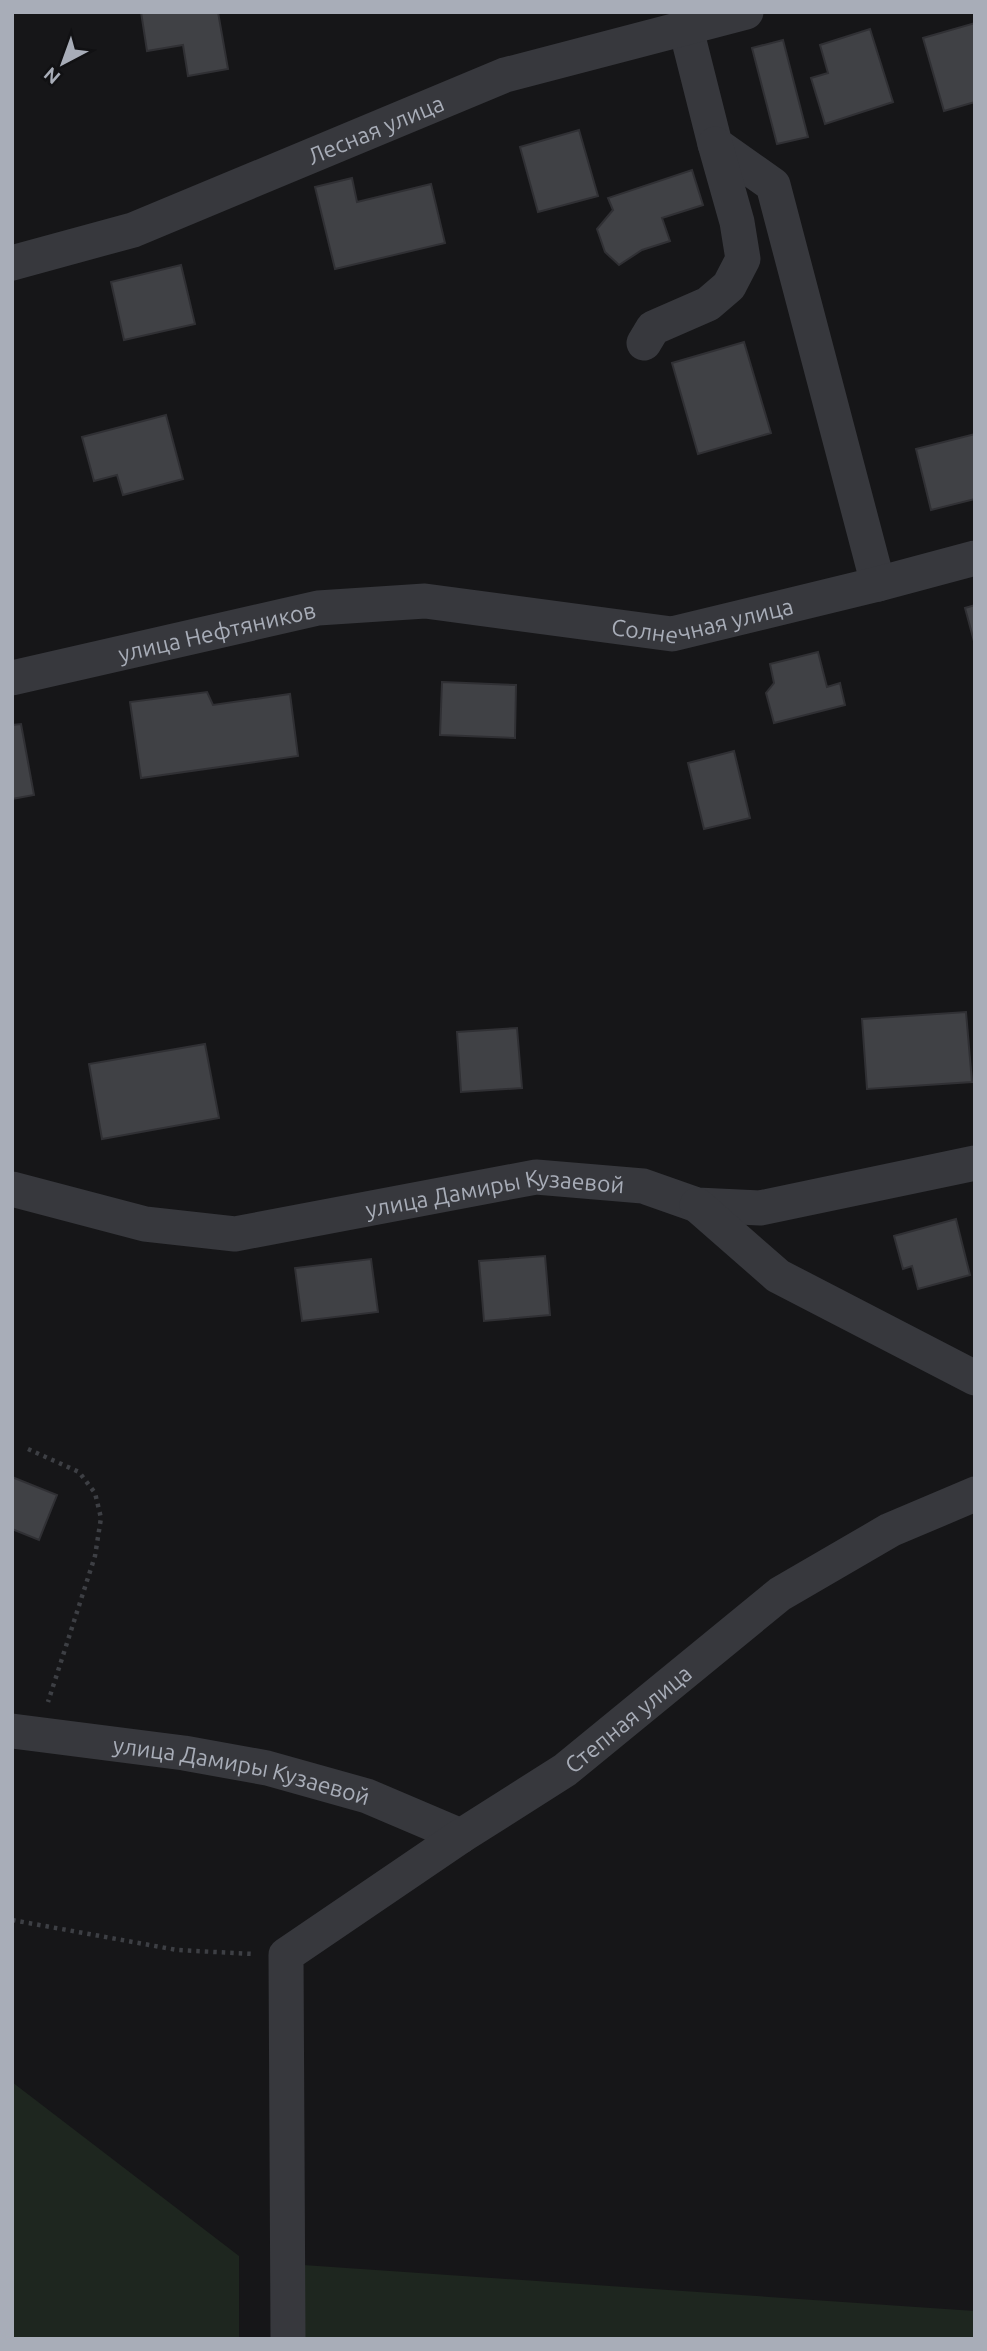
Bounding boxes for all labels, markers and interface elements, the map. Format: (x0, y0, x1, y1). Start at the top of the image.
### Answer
north arrow (28, 28, 98, 98)
text: N (39, 63, 64, 89)
street label: Лесная улица (304, 90, 447, 168)
street label: Солнечная улица (610, 593, 796, 647)
street label: улица Нефтяников (116, 596, 318, 666)
street label: улица Дамиры Кузаевой (363, 1164, 625, 1222)
street label: Степная улица (560, 1660, 696, 1778)
street label: улица Дамиры Кузаевой (112, 1732, 373, 1809)

